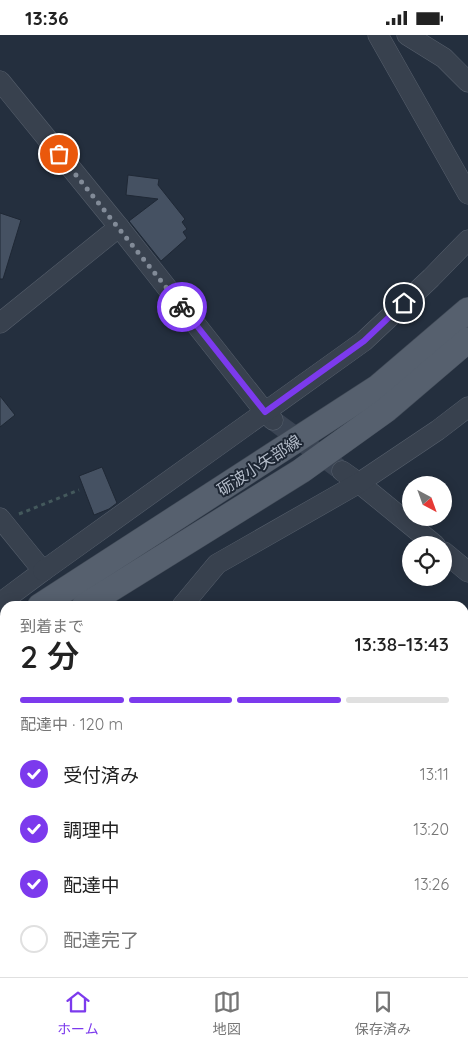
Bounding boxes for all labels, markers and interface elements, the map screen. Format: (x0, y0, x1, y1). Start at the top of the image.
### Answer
text: 13:36 (25, 6, 69, 30)
pin (38, 133, 80, 175)
icon: bag (45, 140, 73, 168)
courier (157, 282, 207, 332)
pin (383, 282, 425, 324)
icon: home (390, 289, 418, 317)
icon: bike (168, 293, 196, 321)
street label: 砺波小矢部線 (213, 430, 305, 500)
north arrow (402, 476, 452, 526)
map controls (402, 476, 452, 586)
button: locate (402, 536, 452, 586)
text: 到着まで (20, 616, 84, 636)
text: 13:38–13:43 (355, 632, 449, 656)
text: 2 分 (20, 636, 79, 676)
text: 配達中 · 120 m (20, 714, 123, 734)
icon: check (20, 760, 48, 788)
text: 受付済み (63, 763, 139, 787)
text: 13:11 (420, 764, 449, 784)
icon: check (20, 815, 48, 843)
text: 調理中 (63, 818, 120, 842)
text: 13:20 (413, 819, 449, 839)
icon: check (20, 870, 48, 898)
text: 配達中 (63, 873, 120, 897)
text: 13:26 (414, 874, 449, 894)
text: 配達完了 (63, 928, 139, 952)
tab: ホーム (57, 988, 99, 1038)
tab: 地図 (213, 988, 241, 1038)
tab: 保存済み (355, 988, 411, 1038)

